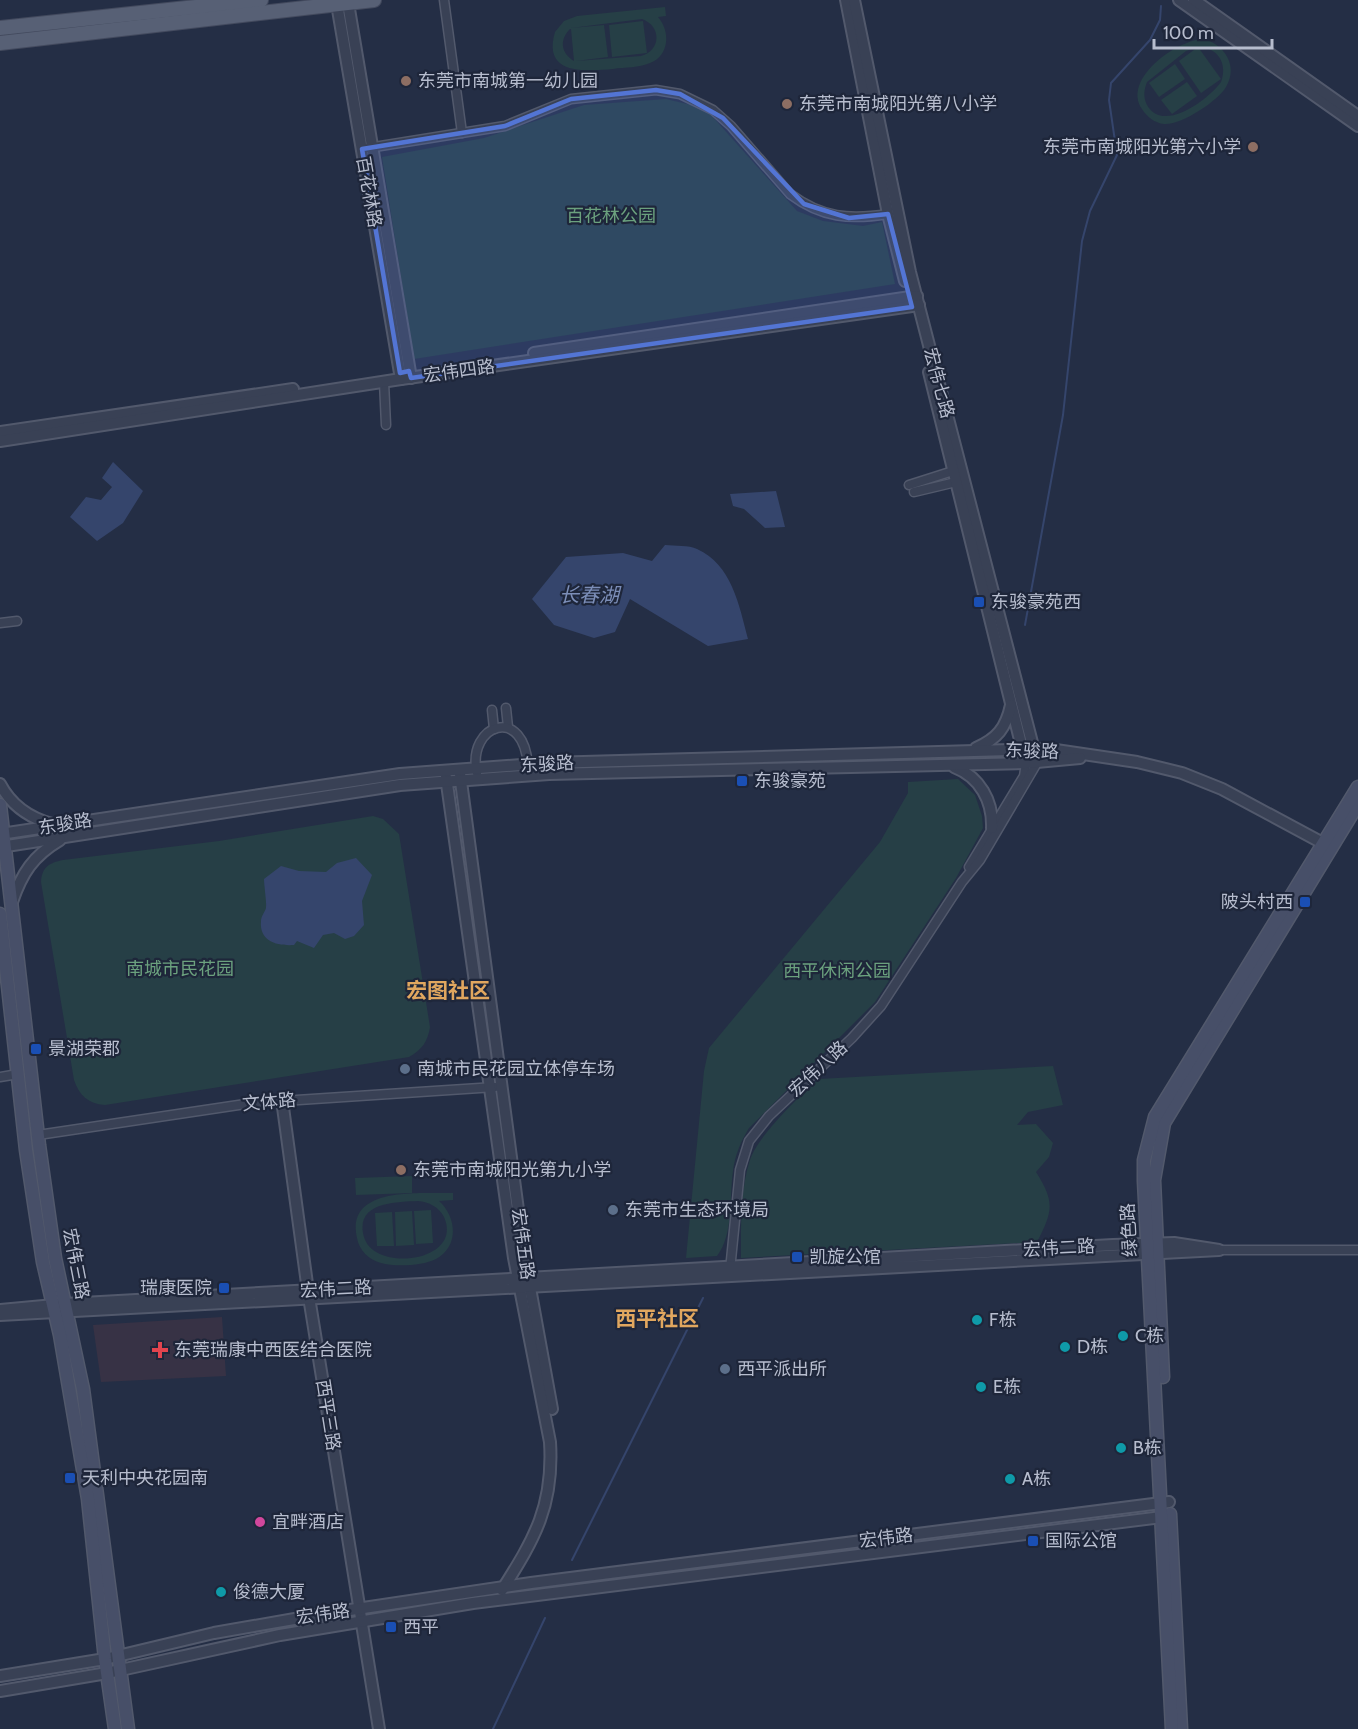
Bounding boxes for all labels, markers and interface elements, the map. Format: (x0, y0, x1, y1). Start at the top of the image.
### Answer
scale bar (1154, 12, 1272, 50)
text: 100 m (1163, 22, 1214, 44)
place label: 东莞市南城第一幼儿园 (418, 70, 598, 92)
marker: 东莞市南城第一幼儿园 (399, 74, 413, 88)
place label: 东莞市南城阳光第八小学 (799, 93, 997, 115)
marker: 东莞市南城阳光第八小学 (780, 97, 794, 111)
place label: 东莞市南城阳光第六小学 (1043, 136, 1241, 158)
marker: 东莞市南城阳光第六小学 (1246, 140, 1260, 154)
street label: 百花林路 (352, 155, 386, 229)
park label: 百花林公园 (566, 205, 656, 227)
street label: 宏伟七路 (919, 345, 959, 421)
street label: 宏伟四路 (422, 355, 496, 387)
water label: 长春湖 (559, 583, 622, 607)
place label: 东骏豪苑西 (991, 591, 1081, 613)
marker: 东骏豪苑西 (972, 595, 986, 609)
street label: 东骏路 (1005, 739, 1059, 763)
street label: 东骏路 (519, 752, 575, 776)
place label: 东骏豪苑 (754, 770, 826, 792)
marker: 东骏豪苑 (735, 774, 749, 788)
street label: 东骏路 (37, 809, 93, 839)
place label: 陂头村西 (1221, 891, 1293, 913)
marker: 陂头村西 (1298, 895, 1312, 909)
park label: 南城市民花园 (126, 958, 234, 980)
park label: 西平休闲公园 (783, 960, 891, 982)
district label: 宏图社区 (406, 978, 490, 1003)
street label: 宏伟八路 (784, 1036, 852, 1102)
place label: 景湖荣郡 (48, 1038, 120, 1060)
marker: 景湖荣郡 (29, 1042, 43, 1056)
place label: 南城市民花园立体停车场 (417, 1058, 615, 1080)
marker: 南城市民花园立体停车场 (398, 1062, 412, 1076)
street label: 文体路 (241, 1089, 297, 1115)
place label: 东莞市南城阳光第九小学 (413, 1159, 611, 1181)
marker: 东莞市南城阳光第九小学 (394, 1163, 408, 1177)
place label: 东莞市生态环境局 (625, 1199, 769, 1221)
street label: 绿色路 (1117, 1202, 1141, 1258)
marker: 东莞市生态环境局 (606, 1203, 620, 1217)
street label: 宏伟五路 (507, 1207, 539, 1281)
street label: 宏伟三路 (58, 1227, 94, 1301)
street label: 宏伟二路 (1022, 1235, 1096, 1261)
place label: 凯旋公馆 (809, 1246, 881, 1268)
marker: 凯旋公馆 (790, 1250, 804, 1264)
street label: 宏伟二路 (299, 1276, 373, 1302)
place label: 瑞康医院 (140, 1277, 212, 1299)
marker: 瑞康医院 (217, 1281, 231, 1295)
district label: 西平社区 (615, 1306, 699, 1331)
place label: F栋 (989, 1309, 1016, 1331)
marker: F栋 (970, 1313, 984, 1327)
place label: C栋 (1135, 1325, 1164, 1347)
marker: C栋 (1116, 1329, 1130, 1343)
place label: D栋 (1077, 1336, 1108, 1358)
place label: 东莞瑞康中西医结合医院 (174, 1339, 372, 1361)
marker: D栋 (1058, 1340, 1072, 1354)
marker: 东莞瑞康中西医结合医院 (151, 1341, 169, 1359)
place label: 西平派出所 (737, 1358, 827, 1380)
marker: 西平派出所 (718, 1362, 732, 1376)
place label: E栋 (993, 1376, 1021, 1398)
street label: 西平三路 (312, 1378, 344, 1452)
marker: E栋 (974, 1380, 988, 1394)
place label: B栋 (1133, 1437, 1162, 1459)
marker: B栋 (1114, 1441, 1128, 1455)
place label: 天利中央花园南 (82, 1467, 208, 1489)
place label: A栋 (1022, 1468, 1051, 1490)
marker: 天利中央花园南 (63, 1471, 77, 1485)
marker: A栋 (1003, 1472, 1017, 1486)
place label: 宜畔酒店 (272, 1511, 344, 1533)
marker: 宜畔酒店 (253, 1515, 267, 1529)
street label: 宏伟路 (858, 1524, 914, 1552)
place label: 国际公馆 (1045, 1530, 1117, 1552)
marker: 国际公馆 (1026, 1534, 1040, 1548)
place label: 俊德大厦 (233, 1581, 305, 1603)
marker: 俊德大厦 (214, 1585, 228, 1599)
street label: 宏伟路 (295, 1599, 351, 1629)
place label: 西平 (403, 1616, 439, 1638)
marker: 西平 (384, 1620, 398, 1634)

